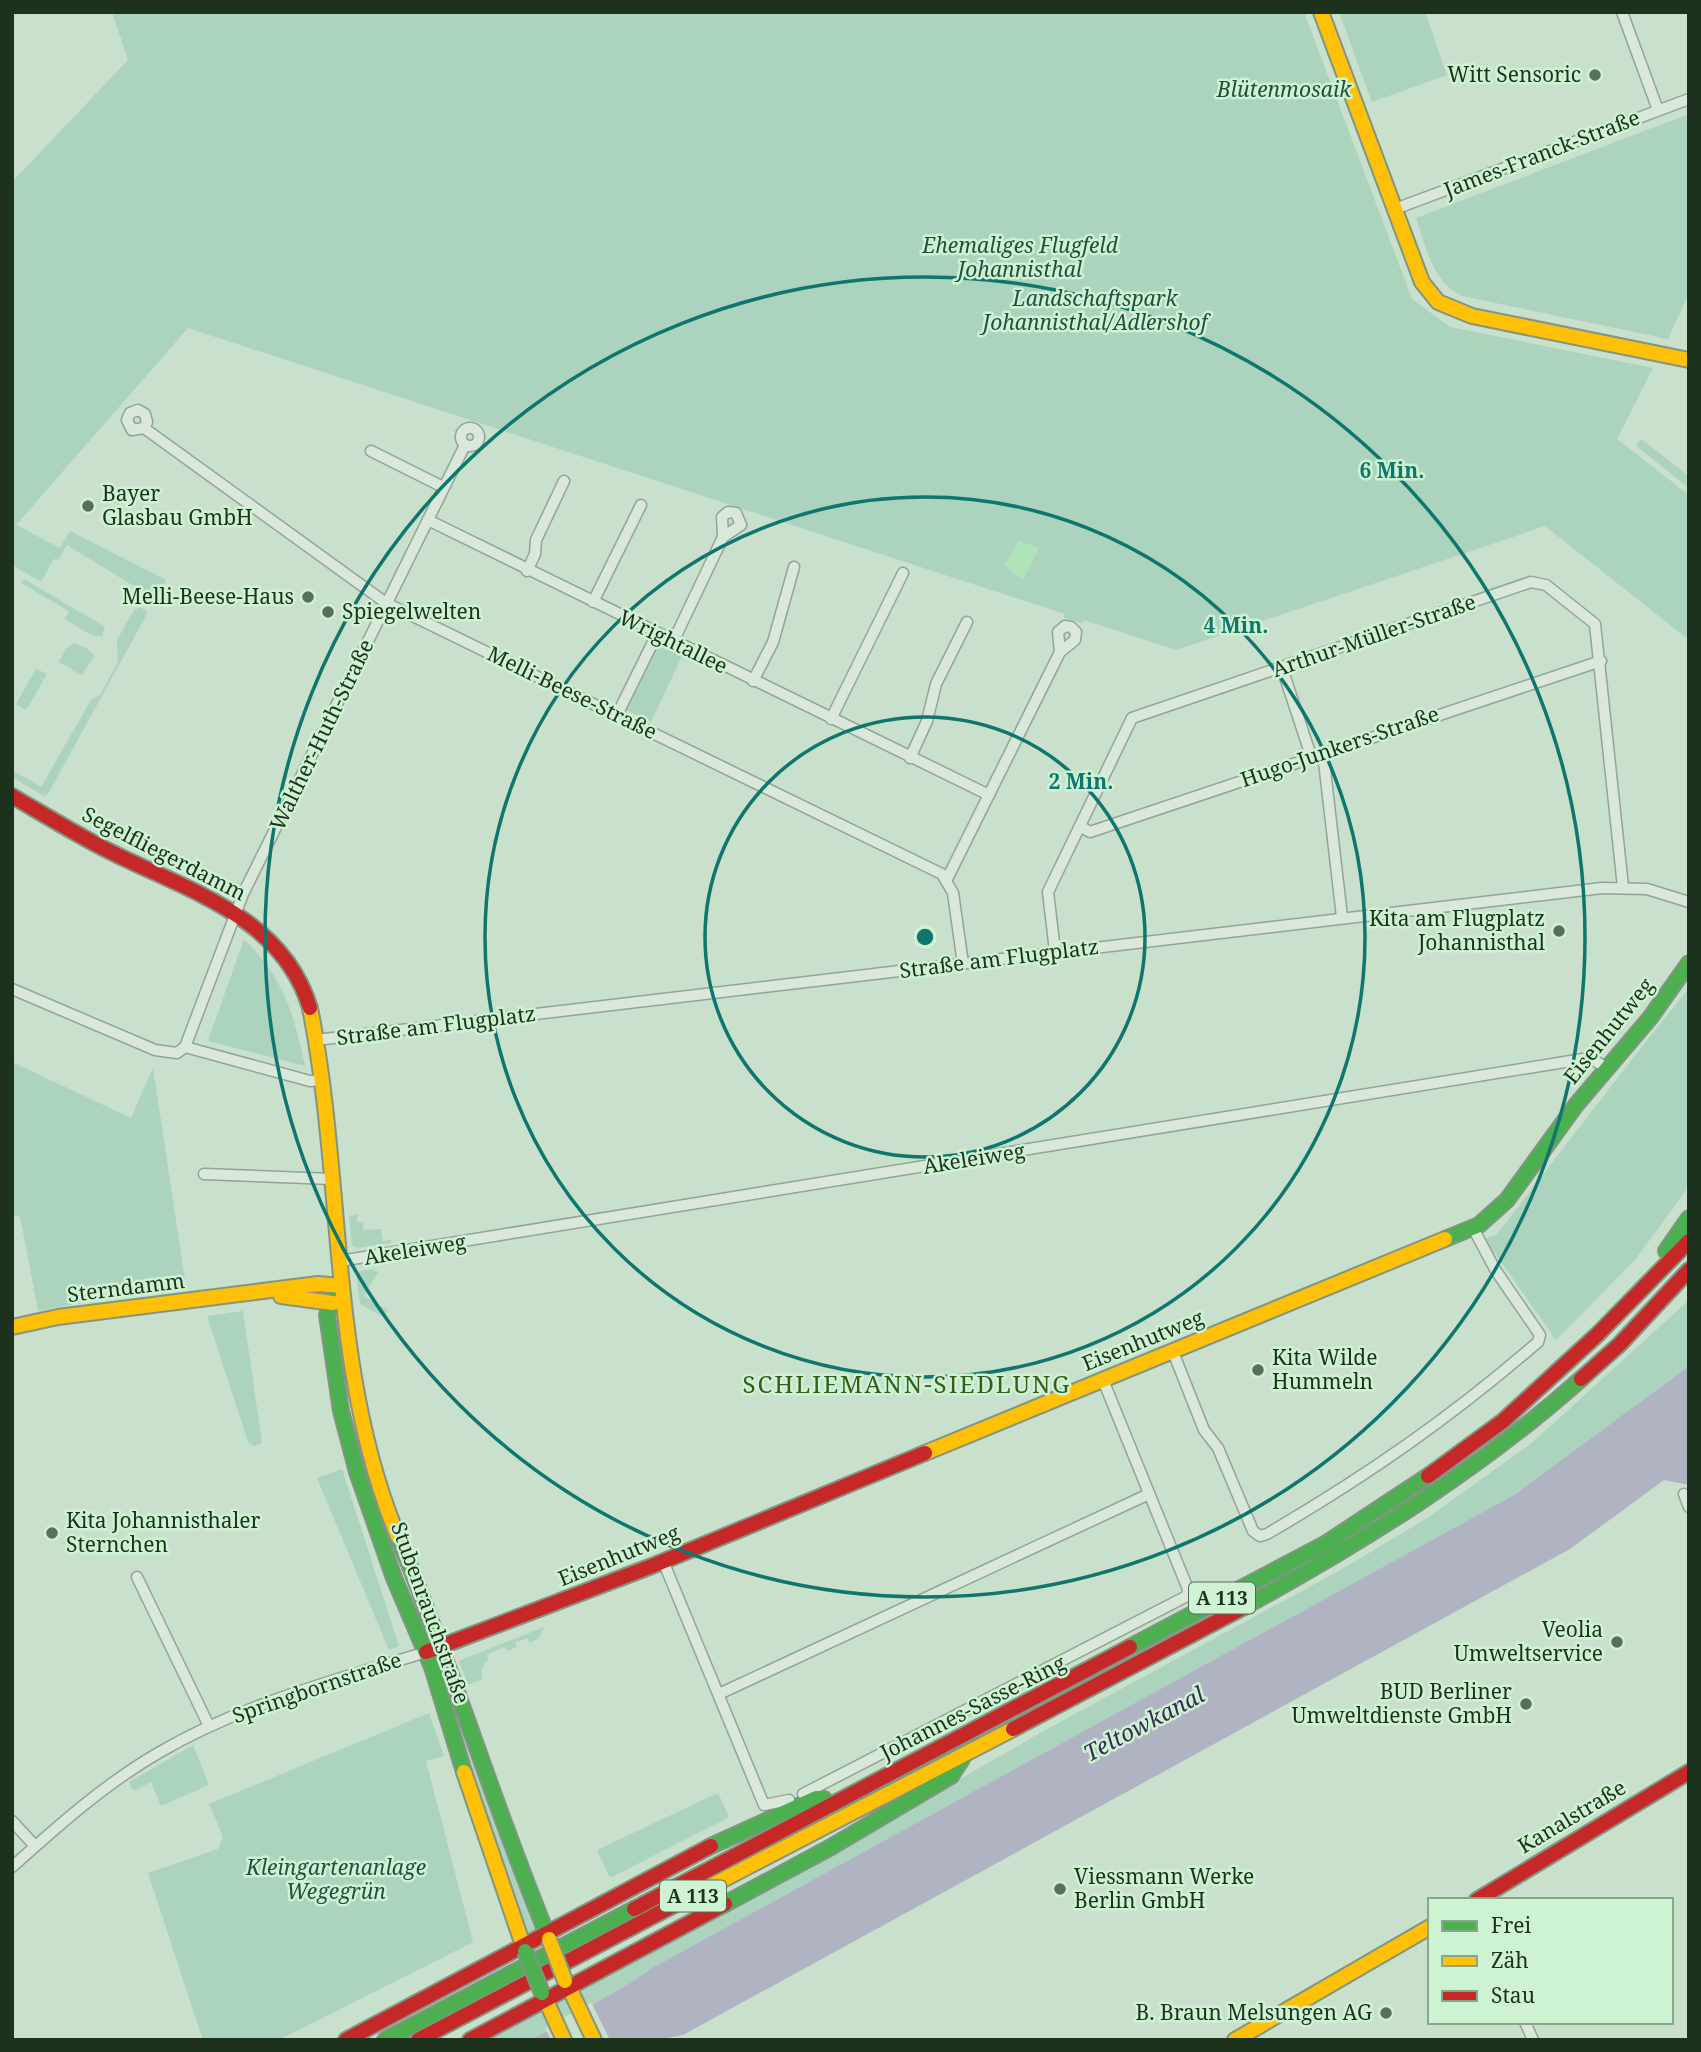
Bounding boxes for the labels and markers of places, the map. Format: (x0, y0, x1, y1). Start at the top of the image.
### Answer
place label: Witt Sensoric (1447, 60, 1581, 88)
marker: Witt Sensoric (1587, 67, 1603, 83)
place label: Bayer Glasbau GmbH (102, 479, 253, 531)
marker: Bayer Glasbau GmbH (80, 498, 96, 514)
place label: Melli-Beese-Haus (122, 582, 294, 610)
marker: Melli-Beese-Haus (300, 589, 316, 605)
place label: Spiegelwelten (342, 597, 481, 625)
marker: Spiegelwelten (320, 604, 336, 620)
place label: Kita am Flugplatz Johannisthal (1369, 904, 1545, 956)
marker: Kita am Flugplatz Johannisthal (1551, 923, 1567, 939)
centre of rings (913, 925, 937, 949)
place label: Kita Wilde Hummeln (1272, 1343, 1377, 1395)
marker: Kita Wilde Hummeln (1250, 1362, 1266, 1378)
place label: Kita Johannisthaler Sternchen (66, 1506, 260, 1558)
marker: Kita Johannisthaler Sternchen (44, 1525, 60, 1541)
place label: Veolia Umweltservice (1454, 1615, 1603, 1667)
marker: Veolia Umweltservice (1609, 1634, 1625, 1650)
place label: BUD Berliner Umweltdienste GmbH (1292, 1677, 1512, 1729)
marker: BUD Berliner Umweltdienste GmbH (1518, 1696, 1534, 1712)
place label: Viessmann Werke Berlin GmbH (1074, 1862, 1254, 1914)
marker: Viessmann Werke Berlin GmbH (1052, 1881, 1068, 1897)
place label: B. Braun Melsungen AG (1135, 1998, 1372, 2026)
marker: B. Braun Melsungen AG (1378, 2005, 1394, 2021)

